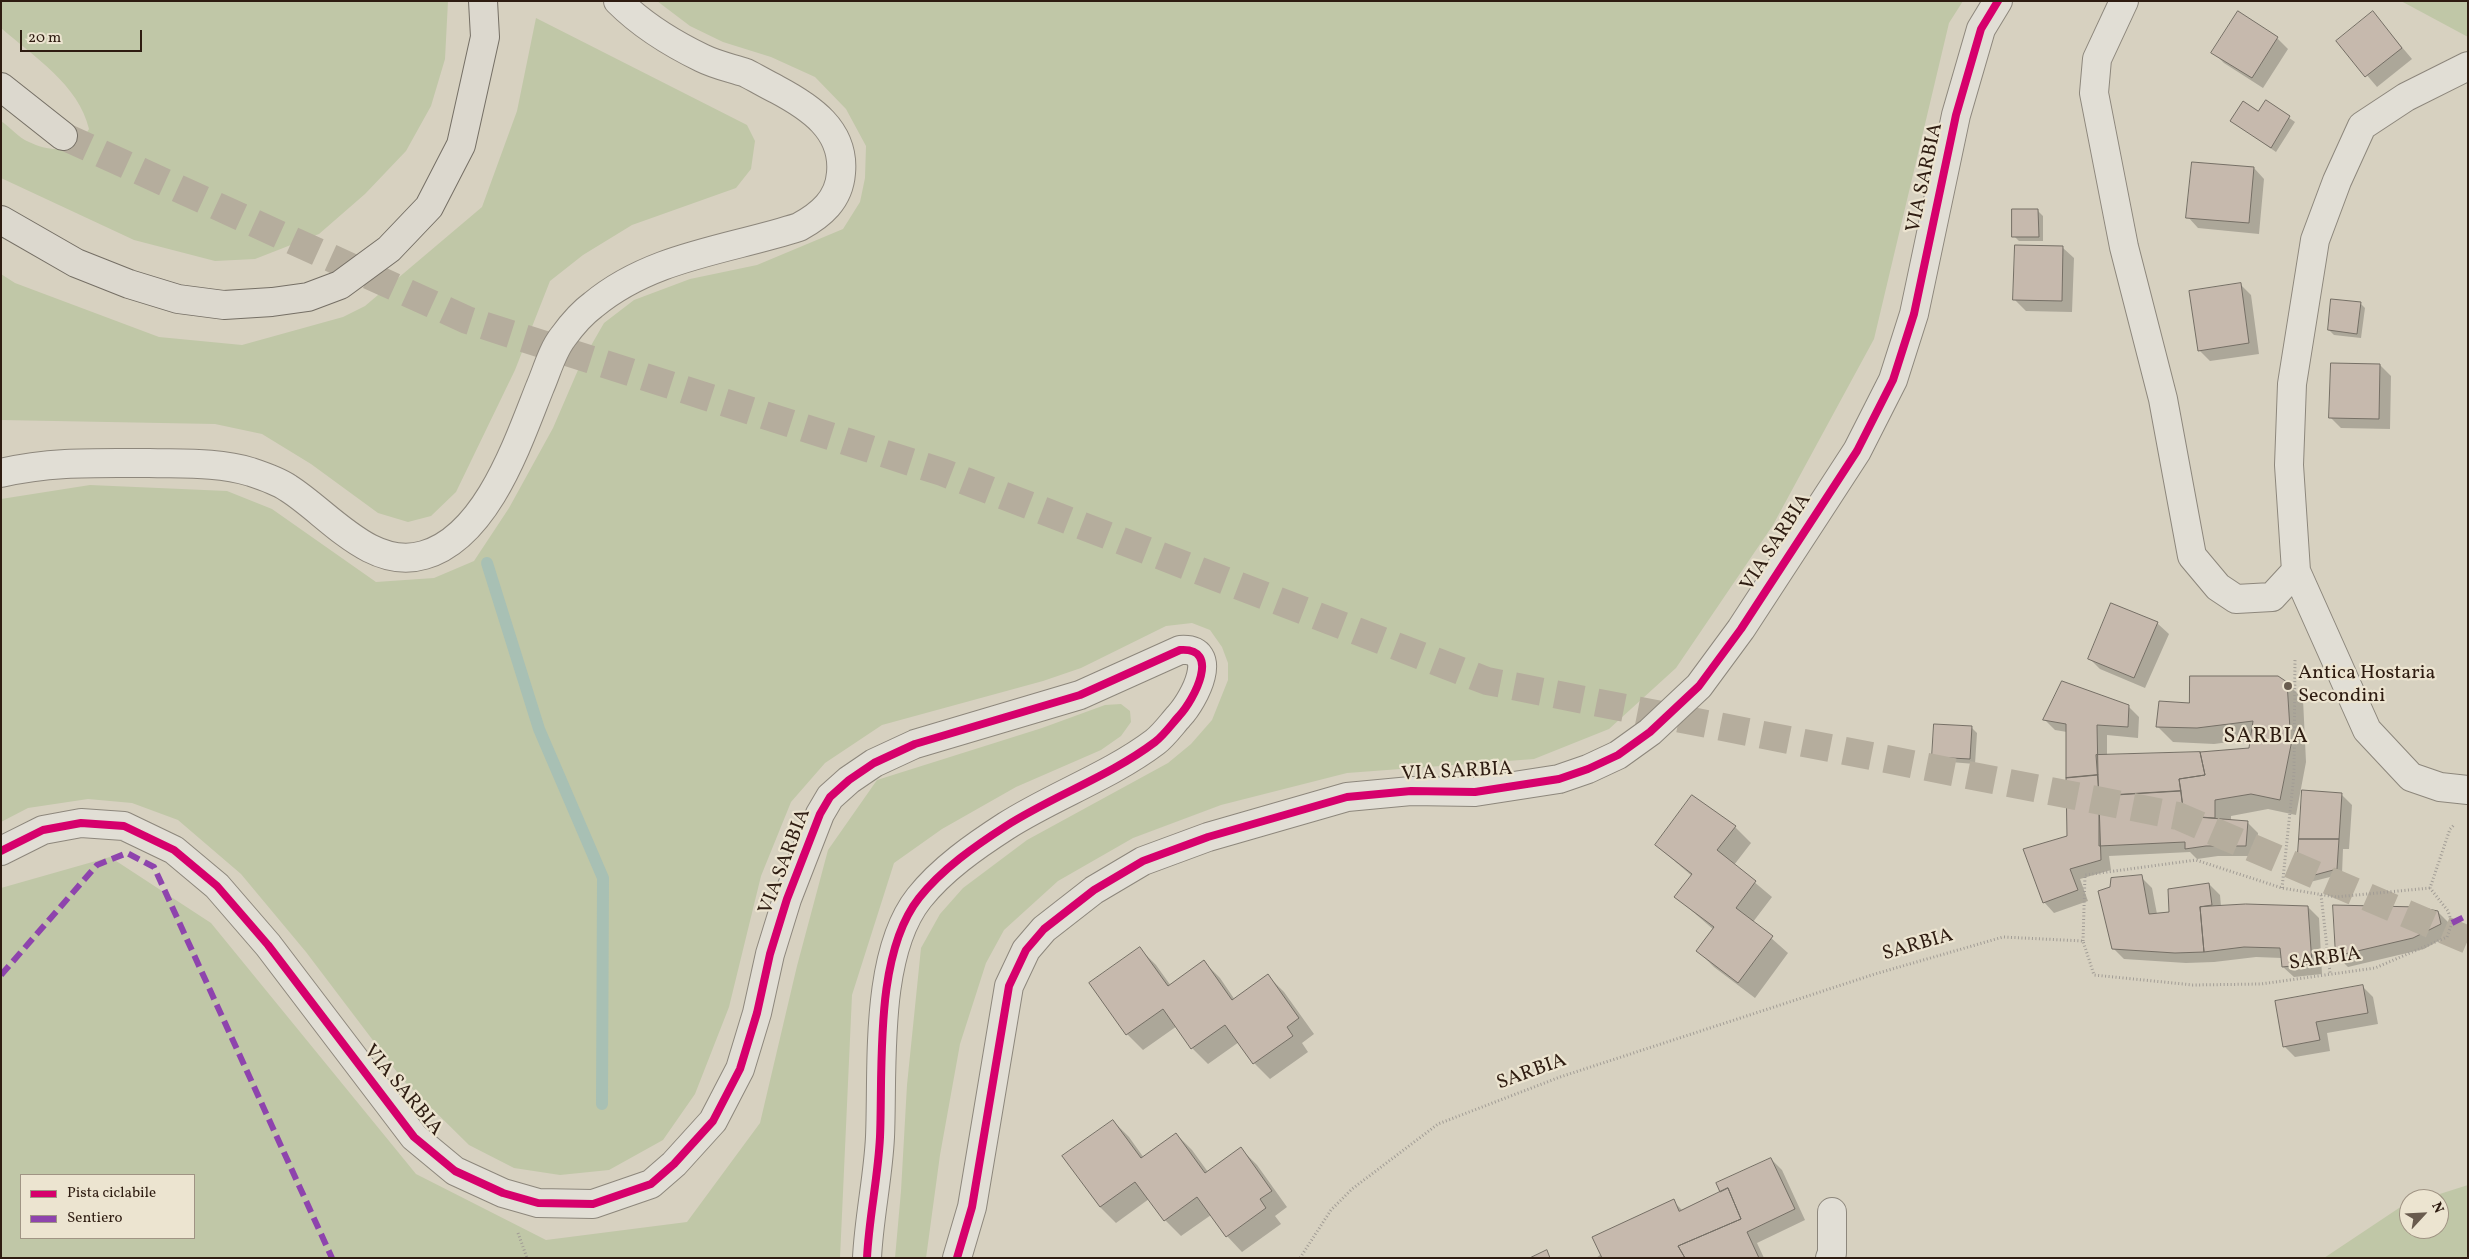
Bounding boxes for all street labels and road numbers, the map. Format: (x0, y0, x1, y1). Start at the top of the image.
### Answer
street label: VIA SARBIA (1903, 121, 1949, 235)
street label: VIA SARBIA (1737, 490, 1817, 596)
street label: VIA SARBIA (1401, 758, 1513, 788)
street label: VIA SARBIA (755, 806, 817, 918)
street label: SARBIA (1880, 924, 1956, 968)
street label: SARBIA (2287, 943, 2363, 977)
street label: VIA SARBIA (357, 1041, 447, 1141)
street label: SARBIA (1494, 1049, 1570, 1097)

